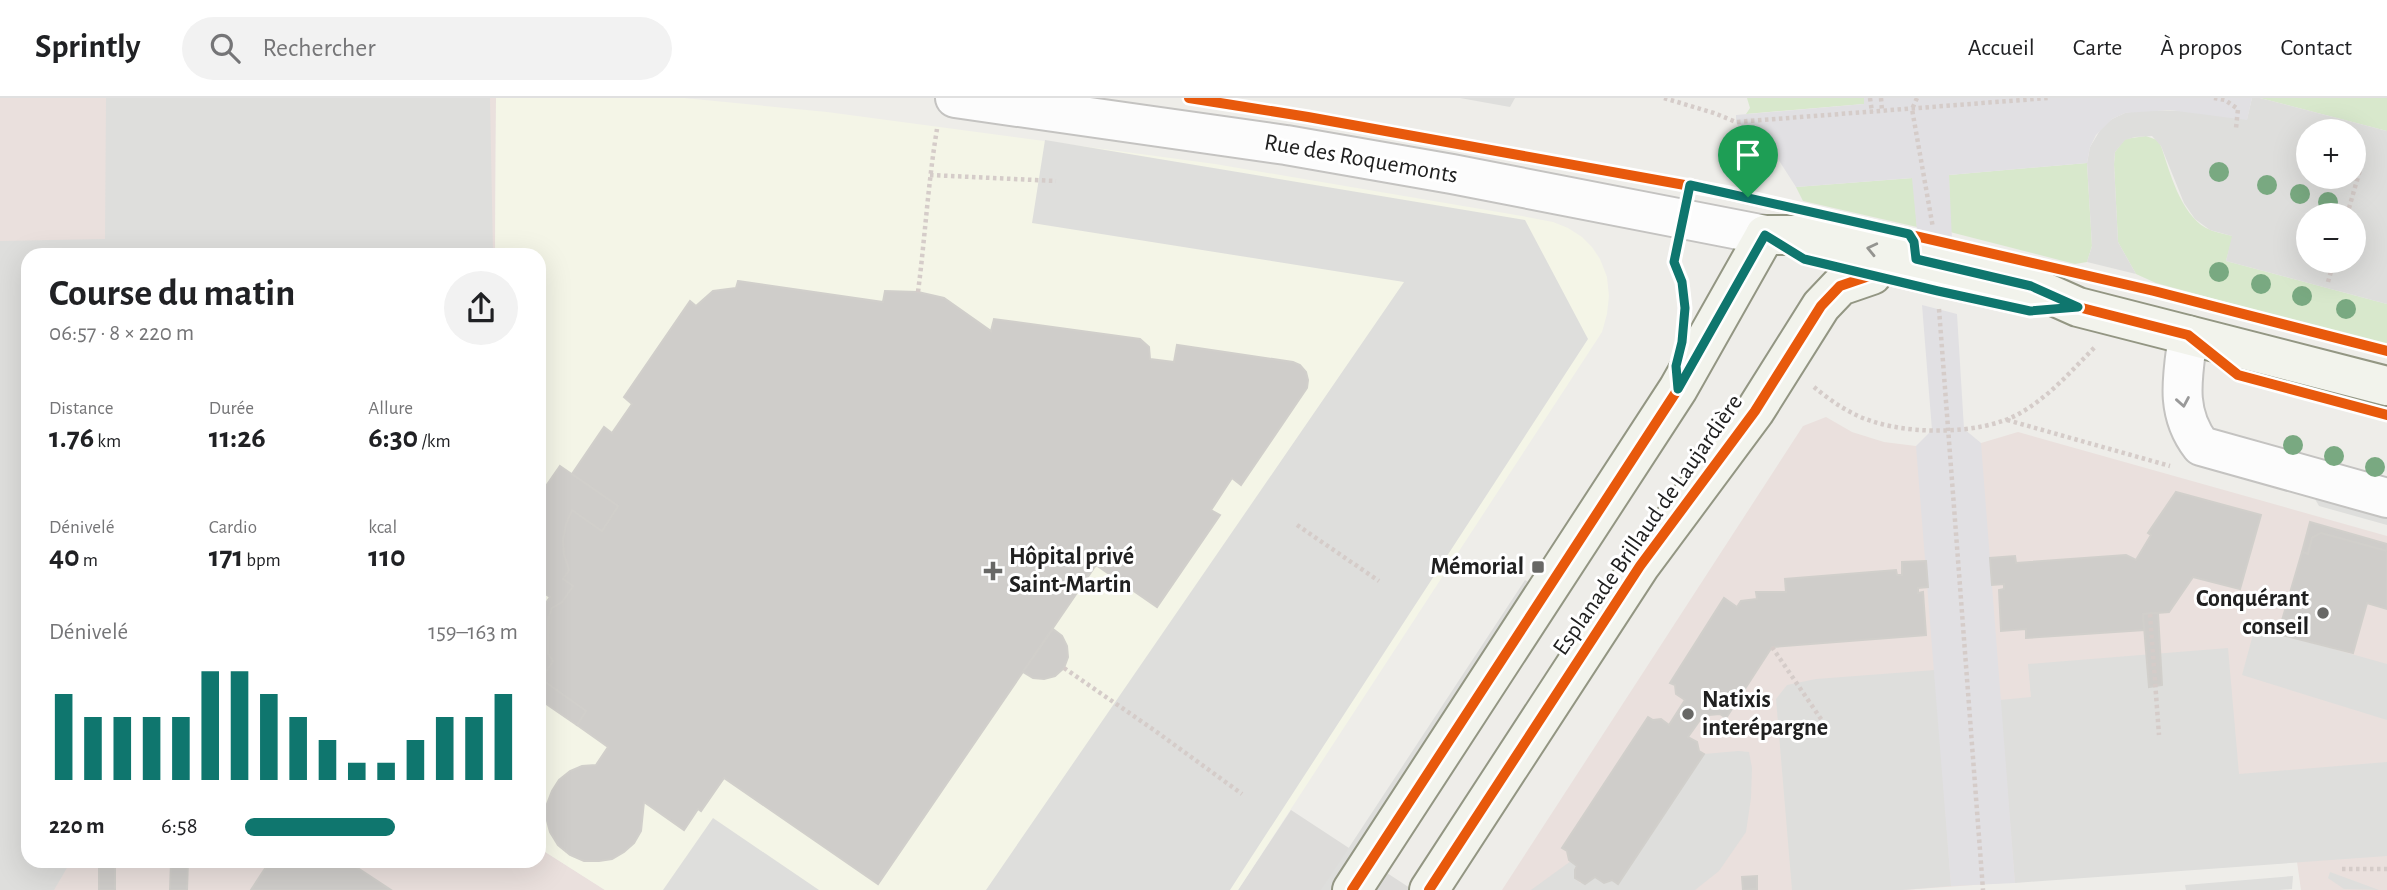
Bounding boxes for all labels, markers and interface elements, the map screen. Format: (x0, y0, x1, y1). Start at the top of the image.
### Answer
search box (182, 17, 672, 80)
icon: search (206, 29, 244, 67)
text: Sprintly (35, 31, 140, 64)
text: Rechercher (262, 35, 376, 61)
text: Accueil (1968, 36, 2035, 60)
text: Carte (2073, 36, 2122, 60)
text: À propos (2160, 36, 2242, 60)
text: Contact (2280, 36, 2352, 60)
map controls (2296, 119, 2366, 273)
button: + (2296, 119, 2366, 189)
pin (1718, 125, 1778, 197)
street label: Rue des Roquemonts (1262, 130, 1460, 188)
icon: arrive (1729, 136, 1767, 174)
button: − (2296, 203, 2366, 273)
one-way arrow (1866, 243, 1878, 258)
button: share (444, 271, 518, 345)
text: Course du matin (49, 275, 295, 313)
text: 06:57 · 8 × 220 m (49, 322, 194, 345)
street label: Esplanade Brillaud de Laujardière (1549, 390, 1747, 660)
one-way arrow (2175, 396, 2190, 408)
text: Distance (49, 399, 113, 418)
text: Durée (209, 399, 254, 418)
text: Allure (368, 399, 413, 418)
text: 1.76 (49, 423, 94, 453)
text: 11:26 (209, 423, 266, 453)
text: 6:30 (368, 423, 418, 453)
text: km (94, 432, 121, 451)
text: /km (418, 432, 451, 451)
text: Dénivelé (49, 518, 114, 537)
text: Cardio (209, 518, 257, 537)
text: kcal (368, 518, 397, 537)
text: 40 (49, 542, 80, 572)
text: 171 (209, 542, 243, 572)
text: 110 (368, 542, 406, 572)
place label: Hôpital privé Saint-Martin (1009, 545, 1134, 597)
text: m (80, 551, 98, 570)
text: bpm (243, 551, 281, 570)
place label: Mémorial (1430, 555, 1524, 579)
marker: Mémorial (1530, 559, 1546, 575)
marker: Hôpital privé Saint-Martin (983, 561, 1003, 581)
place label: Conquérant conseil (2196, 587, 2309, 639)
marker: Conquérant conseil (2315, 605, 2331, 621)
text: Dénivelé (49, 621, 128, 644)
text: 159–163 m (428, 621, 518, 644)
place label: Natixis interépargne (1702, 688, 1828, 740)
marker: Natixis interépargne (1680, 706, 1696, 722)
text: 220 m (49, 815, 105, 838)
text: 6:58 (161, 815, 198, 838)

